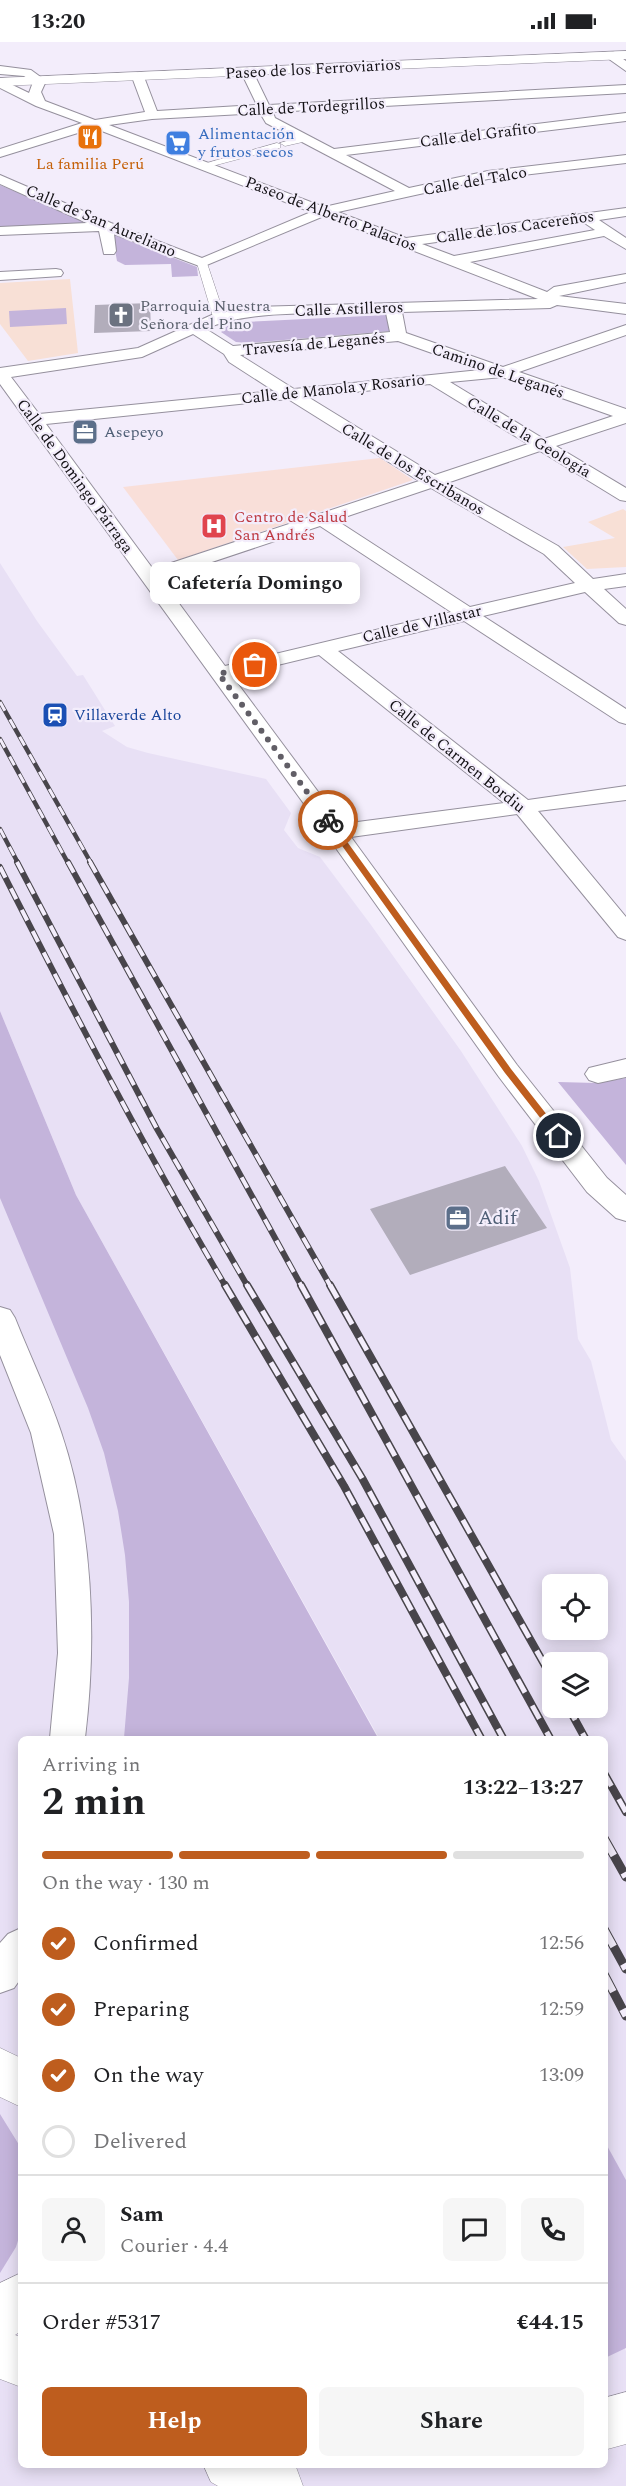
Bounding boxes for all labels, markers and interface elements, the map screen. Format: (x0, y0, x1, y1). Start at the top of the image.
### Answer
text: 13:20 (30, 5, 85, 38)
street label: Paseo de los Ferroviarios (225, 52, 401, 86)
street label: Calle de Tordegrillos (237, 91, 385, 123)
street label: Calle del Grafito (418, 116, 538, 154)
restaurant icon: La familia Perú (75, 122, 105, 152)
place label: Alimentación y frutos secos (197, 122, 294, 164)
supermarket icon: Alimentación y frutos secos (163, 128, 193, 158)
place label: La familia Perú (36, 152, 144, 176)
street label: Calle del Talco (421, 160, 529, 202)
street label: Paseo de Alberto Palacios (242, 170, 420, 258)
street label: Calle de San Aureliano (22, 178, 180, 264)
street label: Calle de los Cacereños (434, 204, 596, 250)
place label: Parroquia Nuestra Señora del Pino (140, 294, 270, 336)
street label: Calle Astilleros (294, 295, 404, 323)
church icon: Parroquia Nuestra Señora del Pino (106, 300, 136, 330)
street label: Travesía de Leganés (242, 326, 386, 362)
street label: Camino de Leganés (428, 337, 568, 405)
street label: Calle de Manola y Rosario (240, 367, 426, 411)
street label: Calle de la Geología (462, 390, 596, 484)
street label: Calle de Domingo Párraga (11, 394, 140, 558)
office icon: Asepeyo (70, 417, 100, 447)
street label: Calle de los Escribanos (337, 417, 489, 521)
place label: Asepeyo (104, 420, 164, 444)
place label: Centro de Salud San Andrés (234, 505, 347, 547)
hospital icon: Centro de Salud San Andrés (199, 511, 229, 541)
callout: Cafetería Domingo (150, 563, 360, 605)
text: Cafetería Domingo (167, 568, 343, 598)
street label: Calle de Villastar (360, 599, 484, 649)
pin (229, 639, 280, 690)
icon: bag (238, 648, 271, 681)
street label: Calle de Carmen Bordiu (383, 693, 531, 819)
station icon: Villaverde Alto (40, 700, 70, 730)
place label: Villaverde Alto (74, 703, 181, 727)
courier (298, 790, 358, 850)
icon: bike (312, 804, 345, 837)
pin (533, 1110, 584, 1161)
icon: home (542, 1119, 575, 1152)
office icon: Adif (443, 1203, 473, 1233)
place label: Adif (478, 1203, 519, 1233)
map controls (542, 1574, 608, 1718)
button: locate (542, 1574, 608, 1640)
button: layers (542, 1652, 608, 1718)
text: Arriving in (42, 1750, 140, 1780)
text: 13:22–13:27 (462, 1771, 584, 1804)
text: 2 min (42, 1773, 146, 1832)
text: On the way · 130 m (42, 1868, 210, 1898)
icon: check (42, 1927, 75, 1960)
text: Confirmed (93, 1927, 199, 1960)
text: 12:56 (539, 1928, 584, 1958)
icon: check (42, 1993, 75, 2026)
text: Preparing (93, 1993, 190, 2026)
text: 12:59 (539, 1994, 584, 2024)
icon: check (42, 2059, 75, 2092)
text: On the way (93, 2059, 204, 2092)
text: 13:09 (539, 2060, 584, 2090)
text: Delivered (93, 2125, 187, 2158)
button: person (42, 2198, 105, 2261)
text: Sam (120, 2198, 164, 2231)
button: chat (443, 2198, 506, 2261)
button: phone (521, 2198, 584, 2261)
text: Courier · 4.4 (120, 2231, 228, 2261)
text: Order #5317 (42, 2306, 161, 2339)
text: €44.15 (516, 2306, 584, 2339)
button: Help (42, 2387, 307, 2456)
button: Share (319, 2387, 584, 2456)

